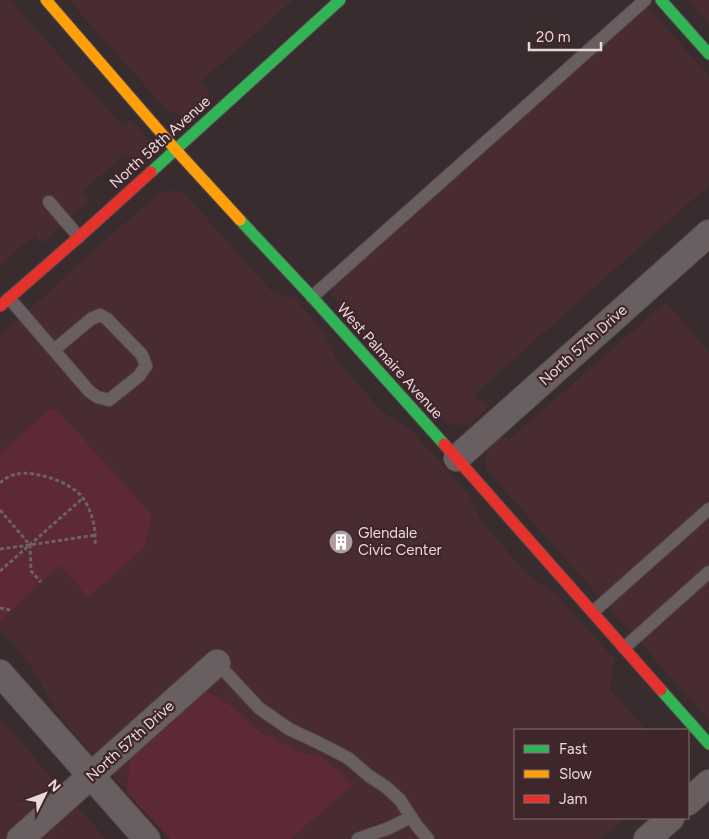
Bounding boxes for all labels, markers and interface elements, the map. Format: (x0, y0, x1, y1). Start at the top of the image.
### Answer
scale bar (529, 20, 602, 52)
text: 20 m (536, 28, 570, 46)
street label: North 58th Avenue (106, 92, 214, 192)
street label: West Palmaire Avenue (333, 299, 447, 423)
street label: North 57th Drive (535, 301, 631, 389)
place label: Glendale Civic Center (358, 524, 442, 559)
building icon: Glendale Civic Center (328, 529, 354, 555)
street label: North 57th Drive (82, 697, 178, 785)
legend (514, 729, 689, 819)
text: Fast (559, 740, 588, 758)
text: Slow (559, 765, 592, 783)
north arrow (20, 769, 70, 819)
text: N (44, 776, 64, 795)
text: Jam (559, 790, 587, 808)

